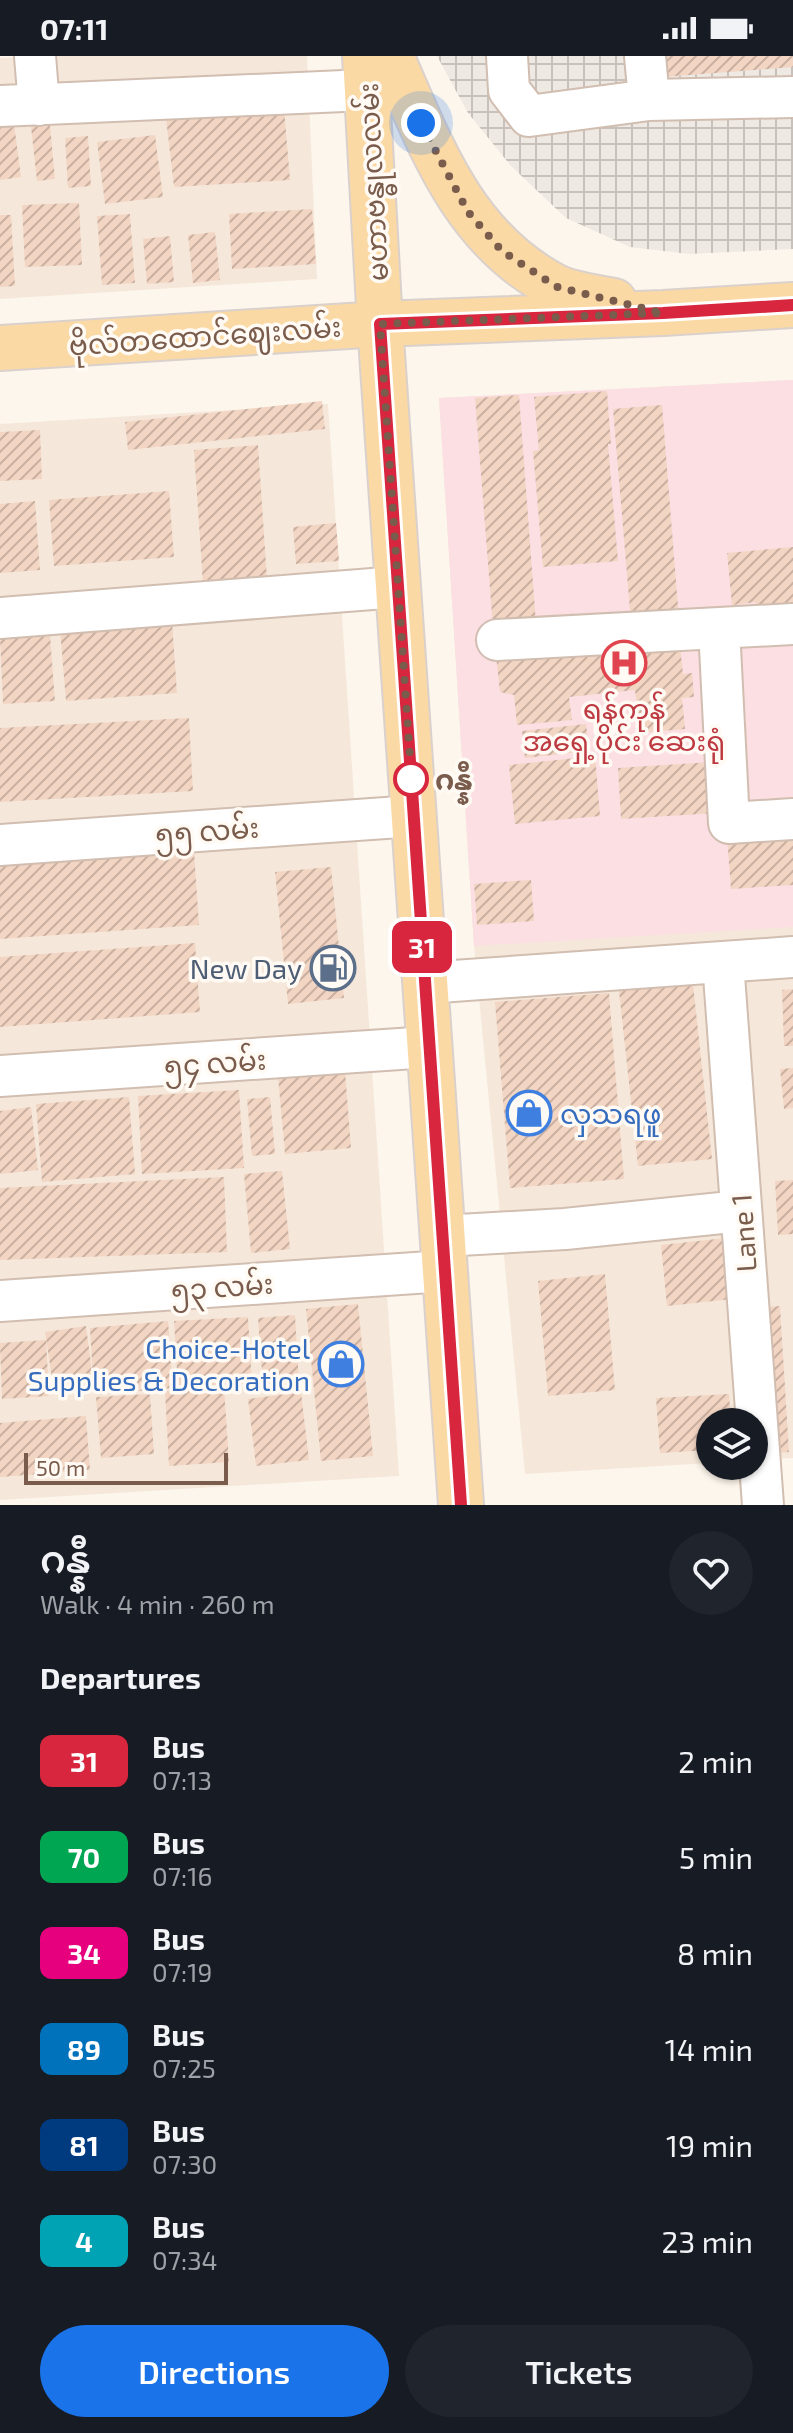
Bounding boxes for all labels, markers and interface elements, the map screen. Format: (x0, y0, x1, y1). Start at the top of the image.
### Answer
text: 07:11 (40, 10, 108, 46)
street label: မဟာဗန္ဓုလလမ်း (350, 81, 402, 282)
your location (401, 103, 441, 143)
street label: ဗိုလ်တထောင်ဈေးလမ်း (68, 309, 343, 368)
hospital icon: ရန်ကုန် အရှေ့ပိုင်း ဆေးရုံ (600, 639, 648, 687)
place label: ရန်ကုန် အရှေ့ပိုင်း ဆေးရုံ (523, 691, 725, 764)
place label: ဂန္နီ (435, 761, 473, 806)
marker: ဂန္နီ (394, 762, 428, 796)
street label: ၅၅ လမ်း (154, 809, 261, 858)
line badge: 31 (386, 921, 458, 973)
text: 31 (408, 930, 436, 964)
fuel station icon: New Day (309, 944, 357, 992)
place label: New Day (190, 951, 302, 985)
street label: ၅၄ လမ်း (163, 1041, 268, 1090)
shop icon: လှသရဖူ (505, 1089, 553, 1137)
place label: လှသရဖူ (560, 1096, 661, 1137)
street label: Lane 1 (723, 1193, 763, 1273)
street label: ၅၃ လမ်း (170, 1265, 275, 1314)
place label: Choice-Hotel Supplies & Decoration (28, 1331, 311, 1397)
shop icon: Choice-Hotel Supplies & Decoration (317, 1340, 365, 1388)
map controls (696, 1408, 768, 1480)
button: layers (696, 1408, 768, 1480)
scale bar (24, 1449, 228, 1485)
text: 50 m (36, 1454, 85, 1480)
button: heart (669, 1531, 753, 1615)
text: ဂန္နီ (40, 1535, 91, 1581)
text: Walk · 4 min · 260 m (40, 1588, 275, 1619)
text: Departures (40, 1659, 201, 1695)
text: Bus (152, 1728, 205, 1764)
text: 2 min (678, 1743, 753, 1779)
text: 31 (70, 1744, 98, 1778)
text: 07:13 (152, 1764, 212, 1795)
text: Bus (152, 1824, 205, 1860)
text: 5 min (679, 1839, 753, 1875)
text: 70 (68, 1840, 100, 1874)
text: 07:16 (152, 1860, 212, 1891)
text: Bus (152, 1920, 205, 1956)
text: 8 min (677, 1935, 753, 1971)
text: 34 (67, 1936, 101, 1970)
text: 07:19 (152, 1956, 212, 1987)
text: Bus (152, 2016, 205, 2052)
text: 14 min (665, 2031, 753, 2067)
text: 89 (67, 2032, 101, 2066)
text: 07:25 (152, 2052, 216, 2083)
text: Bus (152, 2112, 205, 2148)
text: 19 min (666, 2127, 753, 2163)
text: 81 (69, 2128, 99, 2162)
text: 07:30 (152, 2148, 217, 2179)
text: Bus (152, 2208, 205, 2244)
text: 23 min (662, 2223, 753, 2259)
text: 4 (75, 2224, 93, 2258)
text: 07:34 (152, 2244, 218, 2275)
button: Directions (40, 2325, 389, 2417)
button: Tickets (405, 2325, 753, 2417)

